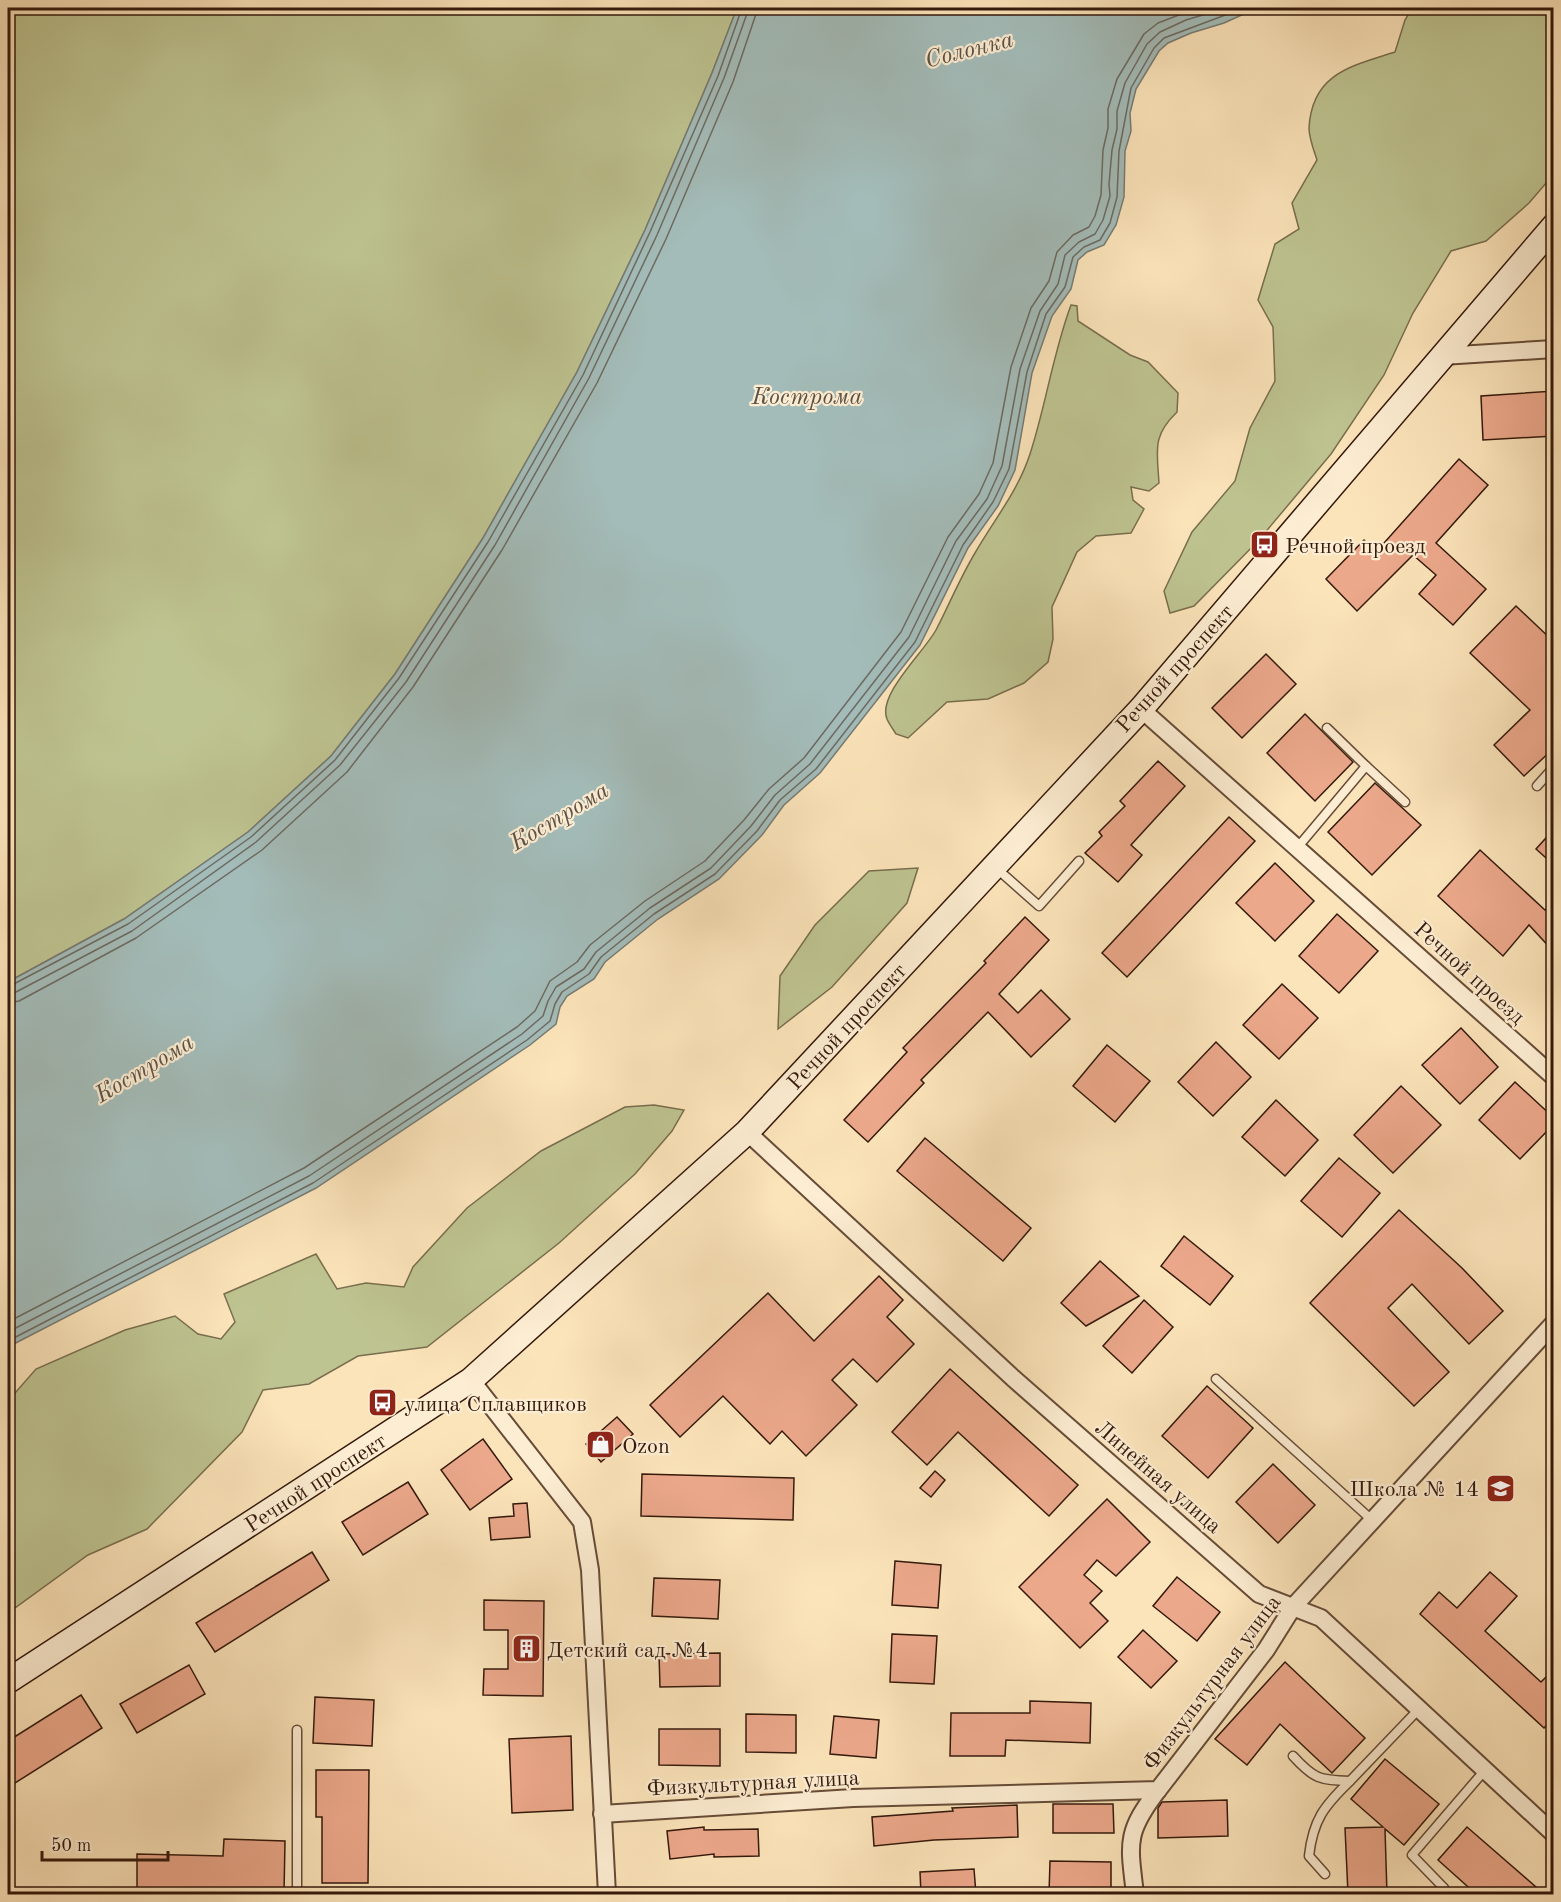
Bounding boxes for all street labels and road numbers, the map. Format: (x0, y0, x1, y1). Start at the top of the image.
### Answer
street label: Речной проспект (1113, 601, 1238, 737)
street label: Речной проезд (1409, 918, 1528, 1029)
street label: Речной проспект (784, 960, 911, 1095)
street label: Линейная улица (1090, 1417, 1225, 1538)
street label: Речной проспект (242, 1430, 391, 1537)
street label: Физкультурная улица (1140, 1591, 1286, 1775)
street label: Физкультурная улица (646, 1767, 860, 1801)

